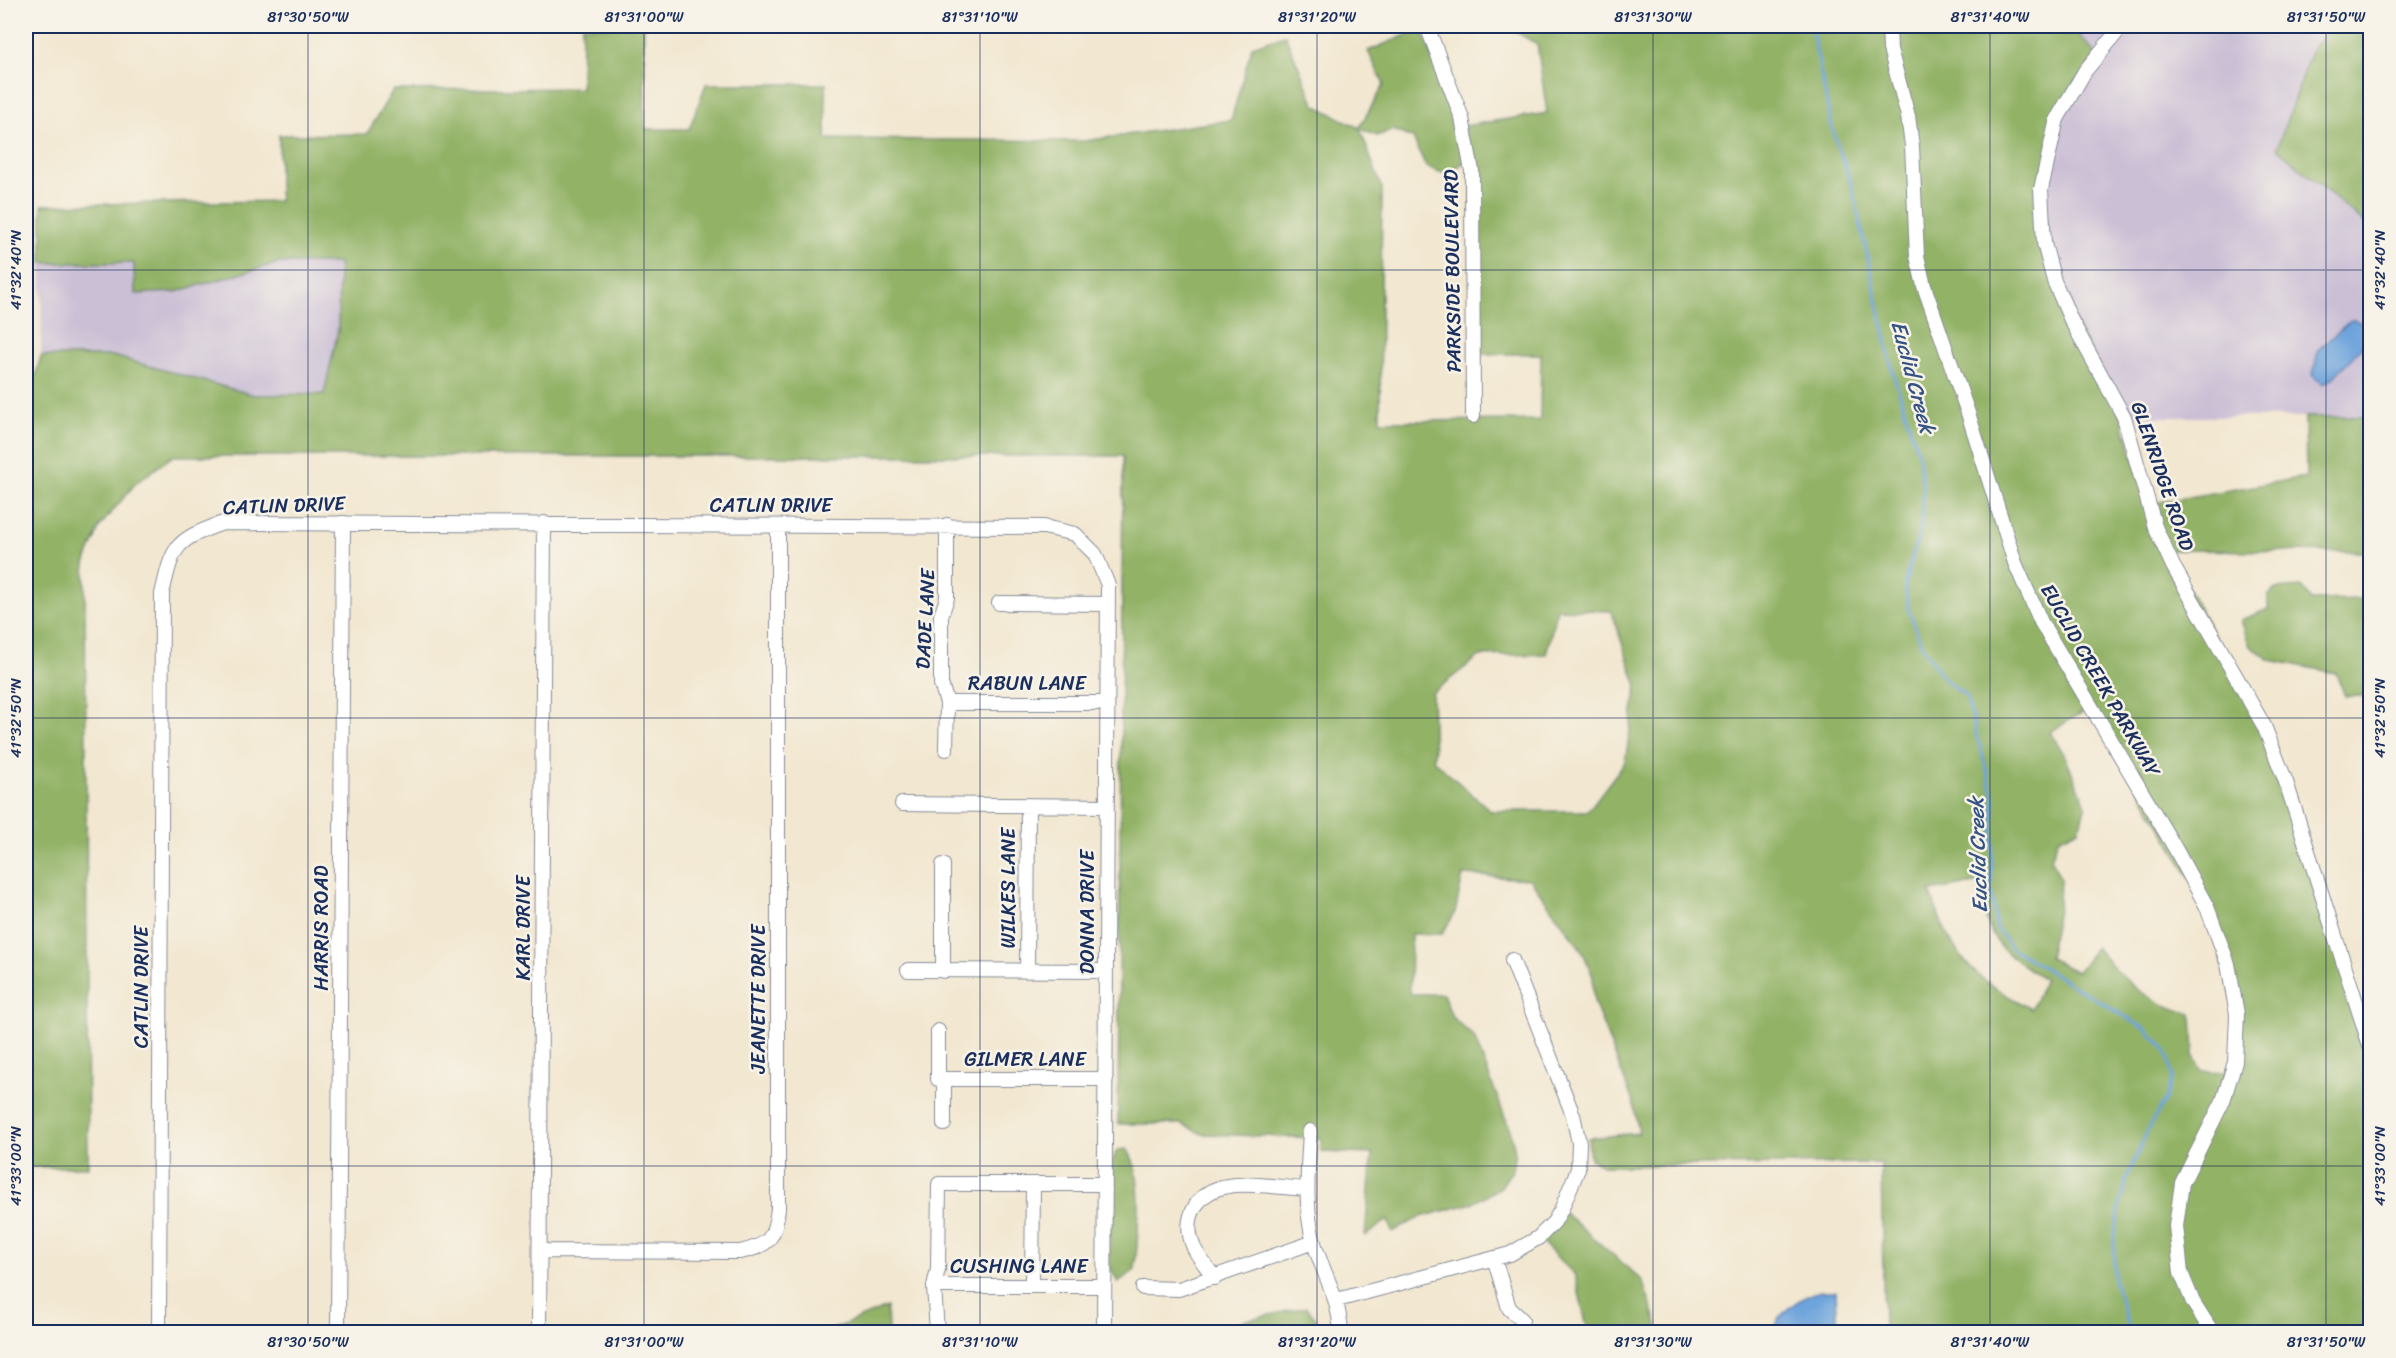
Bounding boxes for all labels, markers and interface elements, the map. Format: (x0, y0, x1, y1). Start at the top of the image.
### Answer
text: 81°30'50"W (267, 4, 349, 30)
text: 81°31'00"W (605, 4, 684, 30)
text: 81°31'10"W (942, 4, 1018, 30)
text: 81°31'20"W (1278, 4, 1356, 30)
text: 81°31'30"W (1614, 4, 1692, 30)
text: 81°31'40"W (1951, 4, 2030, 30)
text: 81°31'50"W (2287, 4, 2366, 30)
street label: PARKSIDE BOULEVARD (1433, 169, 1472, 373)
text: 41°32'40"N (3, 229, 29, 310)
text: 41°32'40"N (2367, 229, 2393, 310)
water label: Euclid Creek (1880, 316, 1947, 440)
street label: GLENRIDGE ROAD (2121, 397, 2204, 556)
street label: CATLIN DRIVE (222, 486, 348, 525)
street label: CATLIN DRIVE (710, 488, 834, 523)
street label: DADE LANE (905, 566, 946, 670)
street label: EUCLID CREEK PARKWAY (2031, 577, 2171, 785)
street label: RABUN LANE (968, 666, 1088, 701)
text: 41°32'50"N (3, 677, 29, 758)
text: 41°32'50"N (2367, 677, 2393, 758)
water label: Euclid Creek (1957, 794, 1999, 913)
street label: WILKES LANE (991, 826, 1026, 948)
street label: DONNA DRIVE (1070, 848, 1105, 974)
street label: HARRIS ROAD (304, 865, 339, 991)
street label: KARL DRIVE (506, 874, 541, 981)
street label: JEANETTE DRIVE (741, 923, 776, 1075)
street label: CATLIN DRIVE (124, 924, 159, 1048)
street label: GILMER LANE (964, 1042, 1088, 1077)
text: 41°33'00"N (3, 1125, 29, 1206)
text: 41°33'00"N (2367, 1125, 2393, 1206)
street label: CUSHING LANE (950, 1249, 1090, 1284)
text: 81°30'50"W (267, 1329, 349, 1355)
text: 81°31'00"W (605, 1329, 684, 1355)
text: 81°31'10"W (942, 1329, 1018, 1355)
text: 81°31'20"W (1278, 1329, 1356, 1355)
text: 81°31'30"W (1614, 1329, 1692, 1355)
text: 81°31'40"W (1951, 1329, 2030, 1355)
text: 81°31'50"W (2287, 1329, 2366, 1355)

